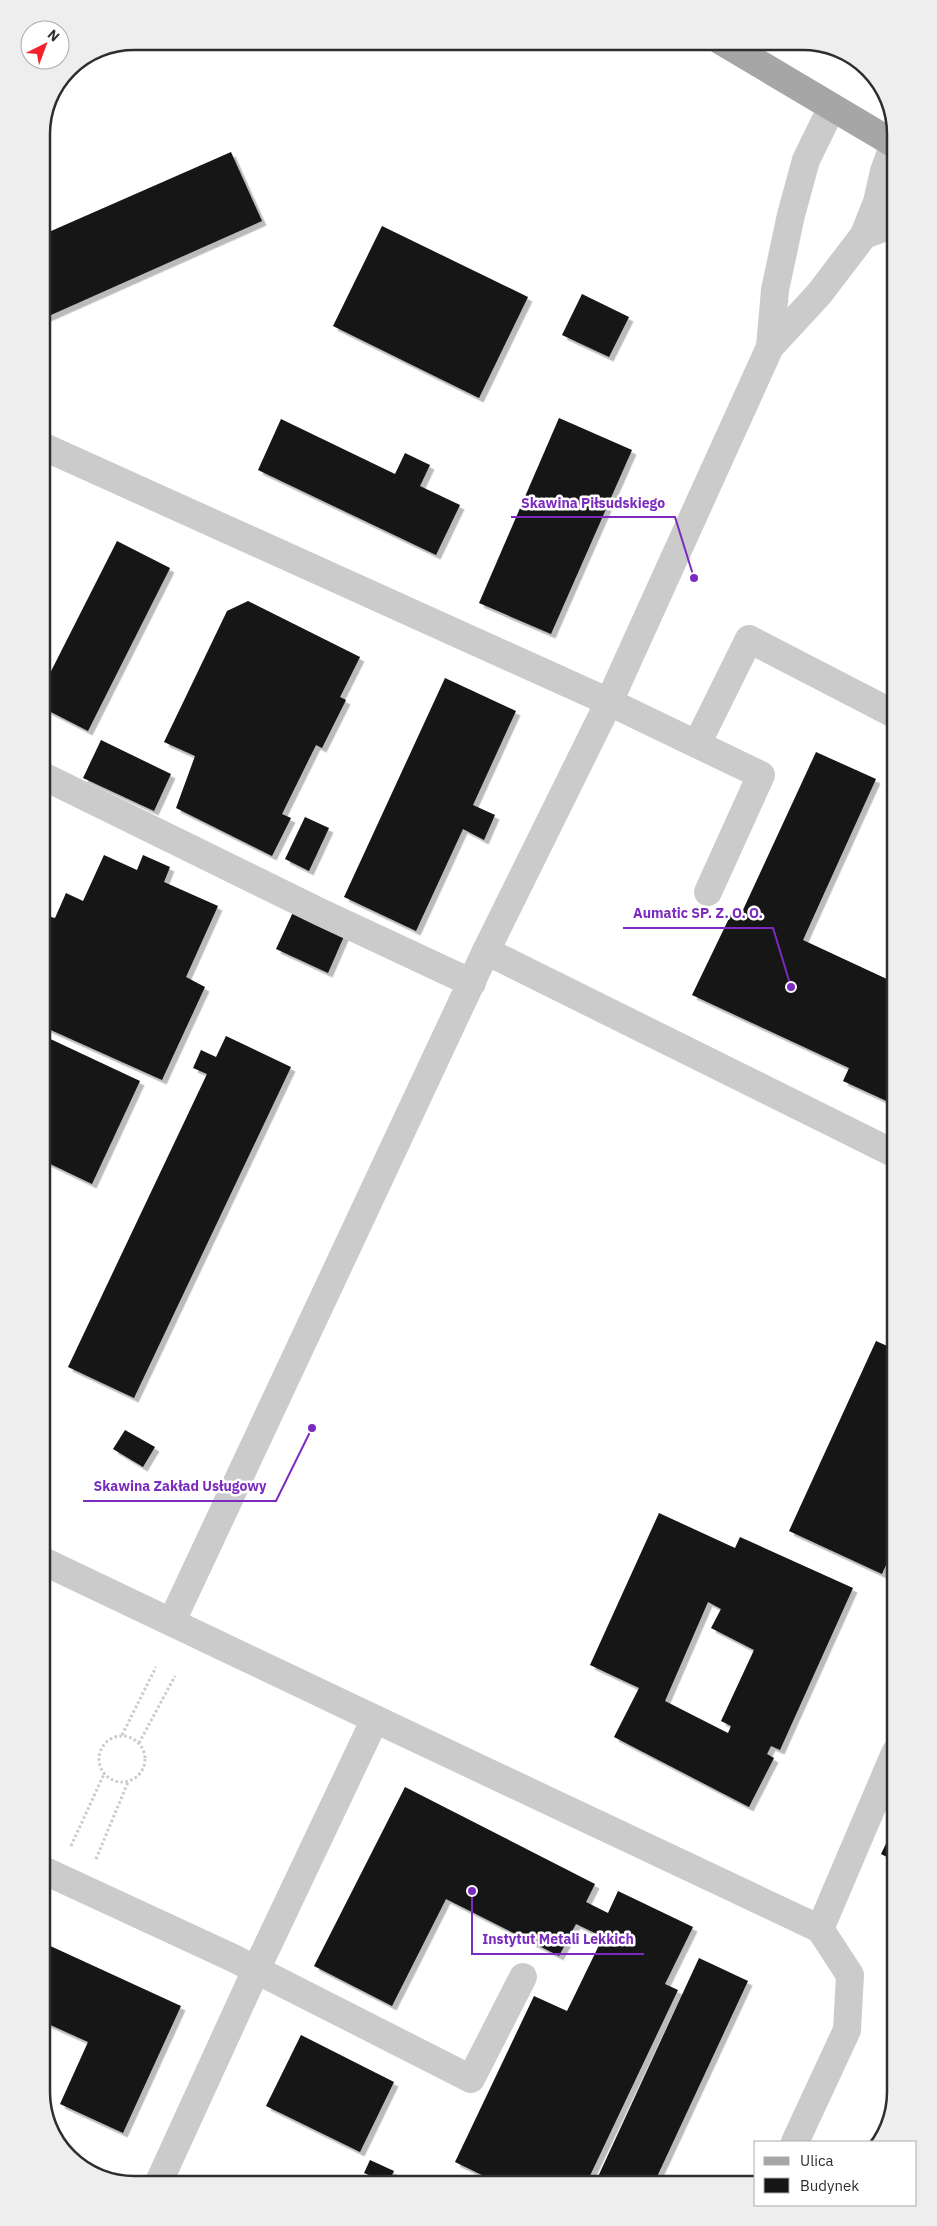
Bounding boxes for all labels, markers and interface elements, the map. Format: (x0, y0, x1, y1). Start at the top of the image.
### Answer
north arrow (20, 20, 70, 70)
text: N (44, 25, 63, 45)
callout: Skawina Piłsudskiego (511, 488, 675, 517)
text: Skawina Piłsudskiego (521, 494, 665, 512)
callout: Aumatic SP. Z. O. O. (623, 899, 773, 928)
text: Aumatic SP. Z. O. O. (633, 904, 763, 922)
callout: Skawina Zakład Usługowy (83, 1472, 276, 1501)
text: Skawina Zakład Usługowy (94, 1477, 267, 1495)
callout: Instytut Metali Lekkich (472, 1925, 644, 1954)
text: Instytut Metali Lekkich (482, 1930, 634, 1948)
legend (754, 2141, 917, 2206)
text: Ulica (800, 2151, 834, 2170)
text: Budynek (800, 2176, 859, 2195)

